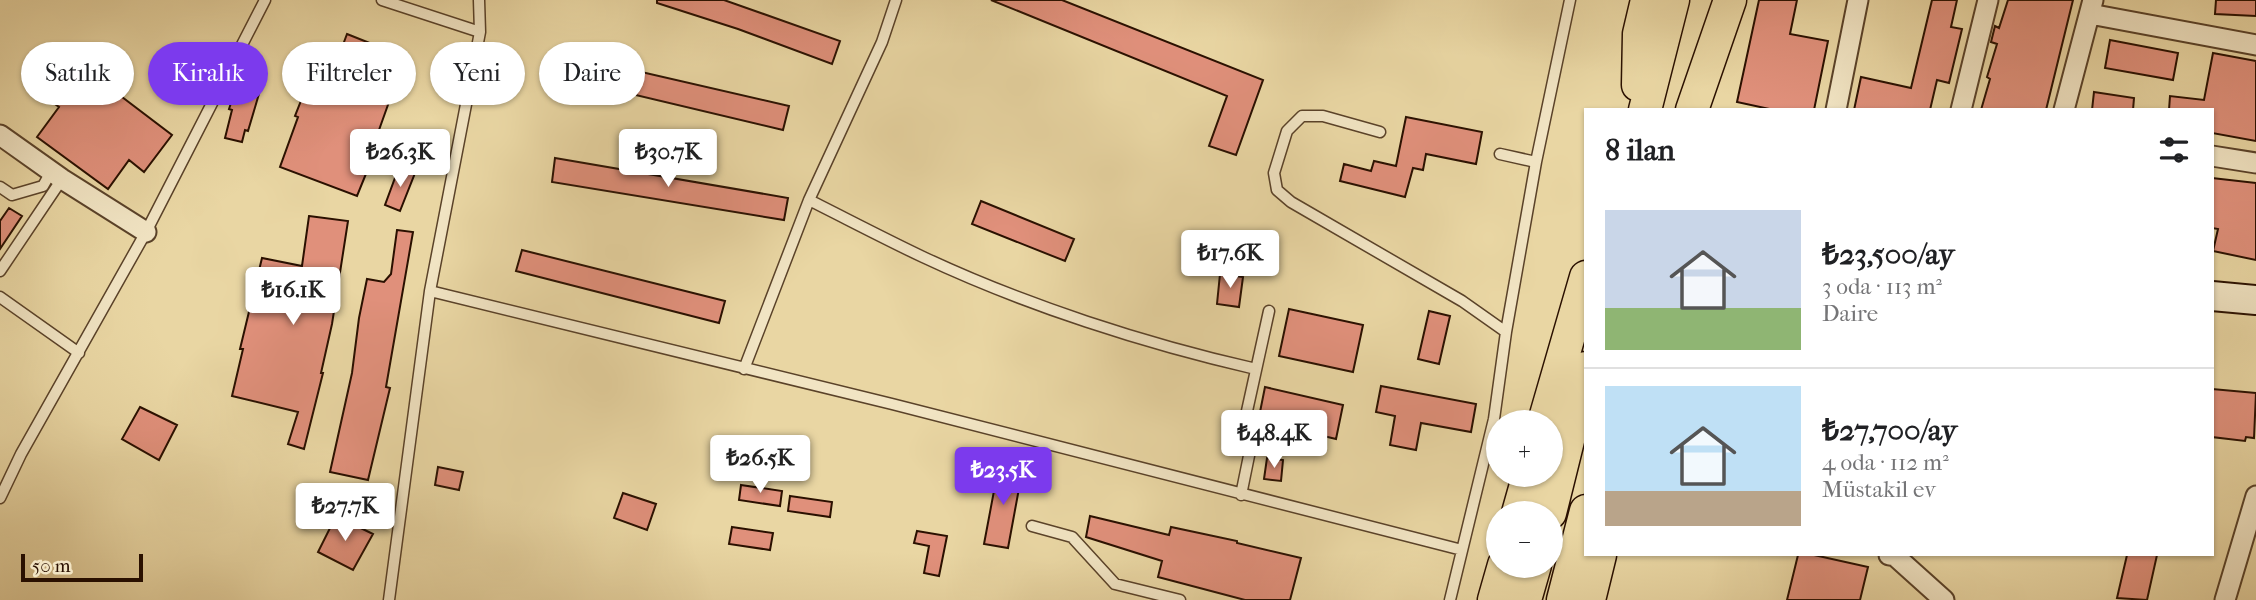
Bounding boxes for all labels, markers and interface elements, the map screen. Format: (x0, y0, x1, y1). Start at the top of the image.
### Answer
chip: Satılık (21, 42, 134, 105)
chip: Kiralık (148, 42, 268, 105)
chip: Filtreler (282, 42, 416, 105)
chip: Yeni (430, 42, 525, 105)
chip: Daire (539, 42, 645, 105)
pin: ₺26.3K (343, 130, 457, 189)
pin: ₺30.7K (611, 130, 725, 189)
icon: filters (2155, 131, 2193, 169)
text: 8 ilan (1605, 133, 1675, 168)
text: ₺26.3K (366, 138, 434, 165)
text: ₺30.7K (635, 138, 701, 165)
pin: ₺17.6K (1173, 230, 1287, 290)
text: ₺23,500/ay (1822, 237, 1955, 272)
icon: home (1661, 238, 1745, 322)
text: ₺17.6K (1197, 239, 1263, 266)
pin: ₺16.1K (236, 268, 350, 327)
text: 3 oda · 113 m² (1822, 273, 1942, 300)
text: ₺16.1K (261, 276, 325, 303)
text: Daire (1822, 300, 1878, 327)
pin: ₺48.4K (1217, 410, 1331, 470)
map controls (1486, 410, 1563, 578)
button: + (1486, 410, 1563, 487)
text: ₺27,700/ay (1822, 413, 1957, 448)
icon: home (1661, 414, 1745, 498)
text: ₺48.4K (1237, 419, 1311, 446)
pin: ₺26.5K (703, 435, 817, 495)
text: ₺26.5K (726, 444, 794, 471)
pin: ₺23.5K (946, 448, 1060, 507)
text: 4 oda · 112 m² (1822, 449, 1949, 476)
text: ₺23.5K (971, 456, 1035, 483)
text: Müstakil ev (1822, 476, 1936, 503)
pin: ₺27.7K (288, 484, 402, 543)
text: ₺27.7K (312, 492, 378, 519)
button: − (1486, 501, 1563, 578)
scale bar (21, 551, 144, 583)
text: 50 m (32, 555, 71, 577)

